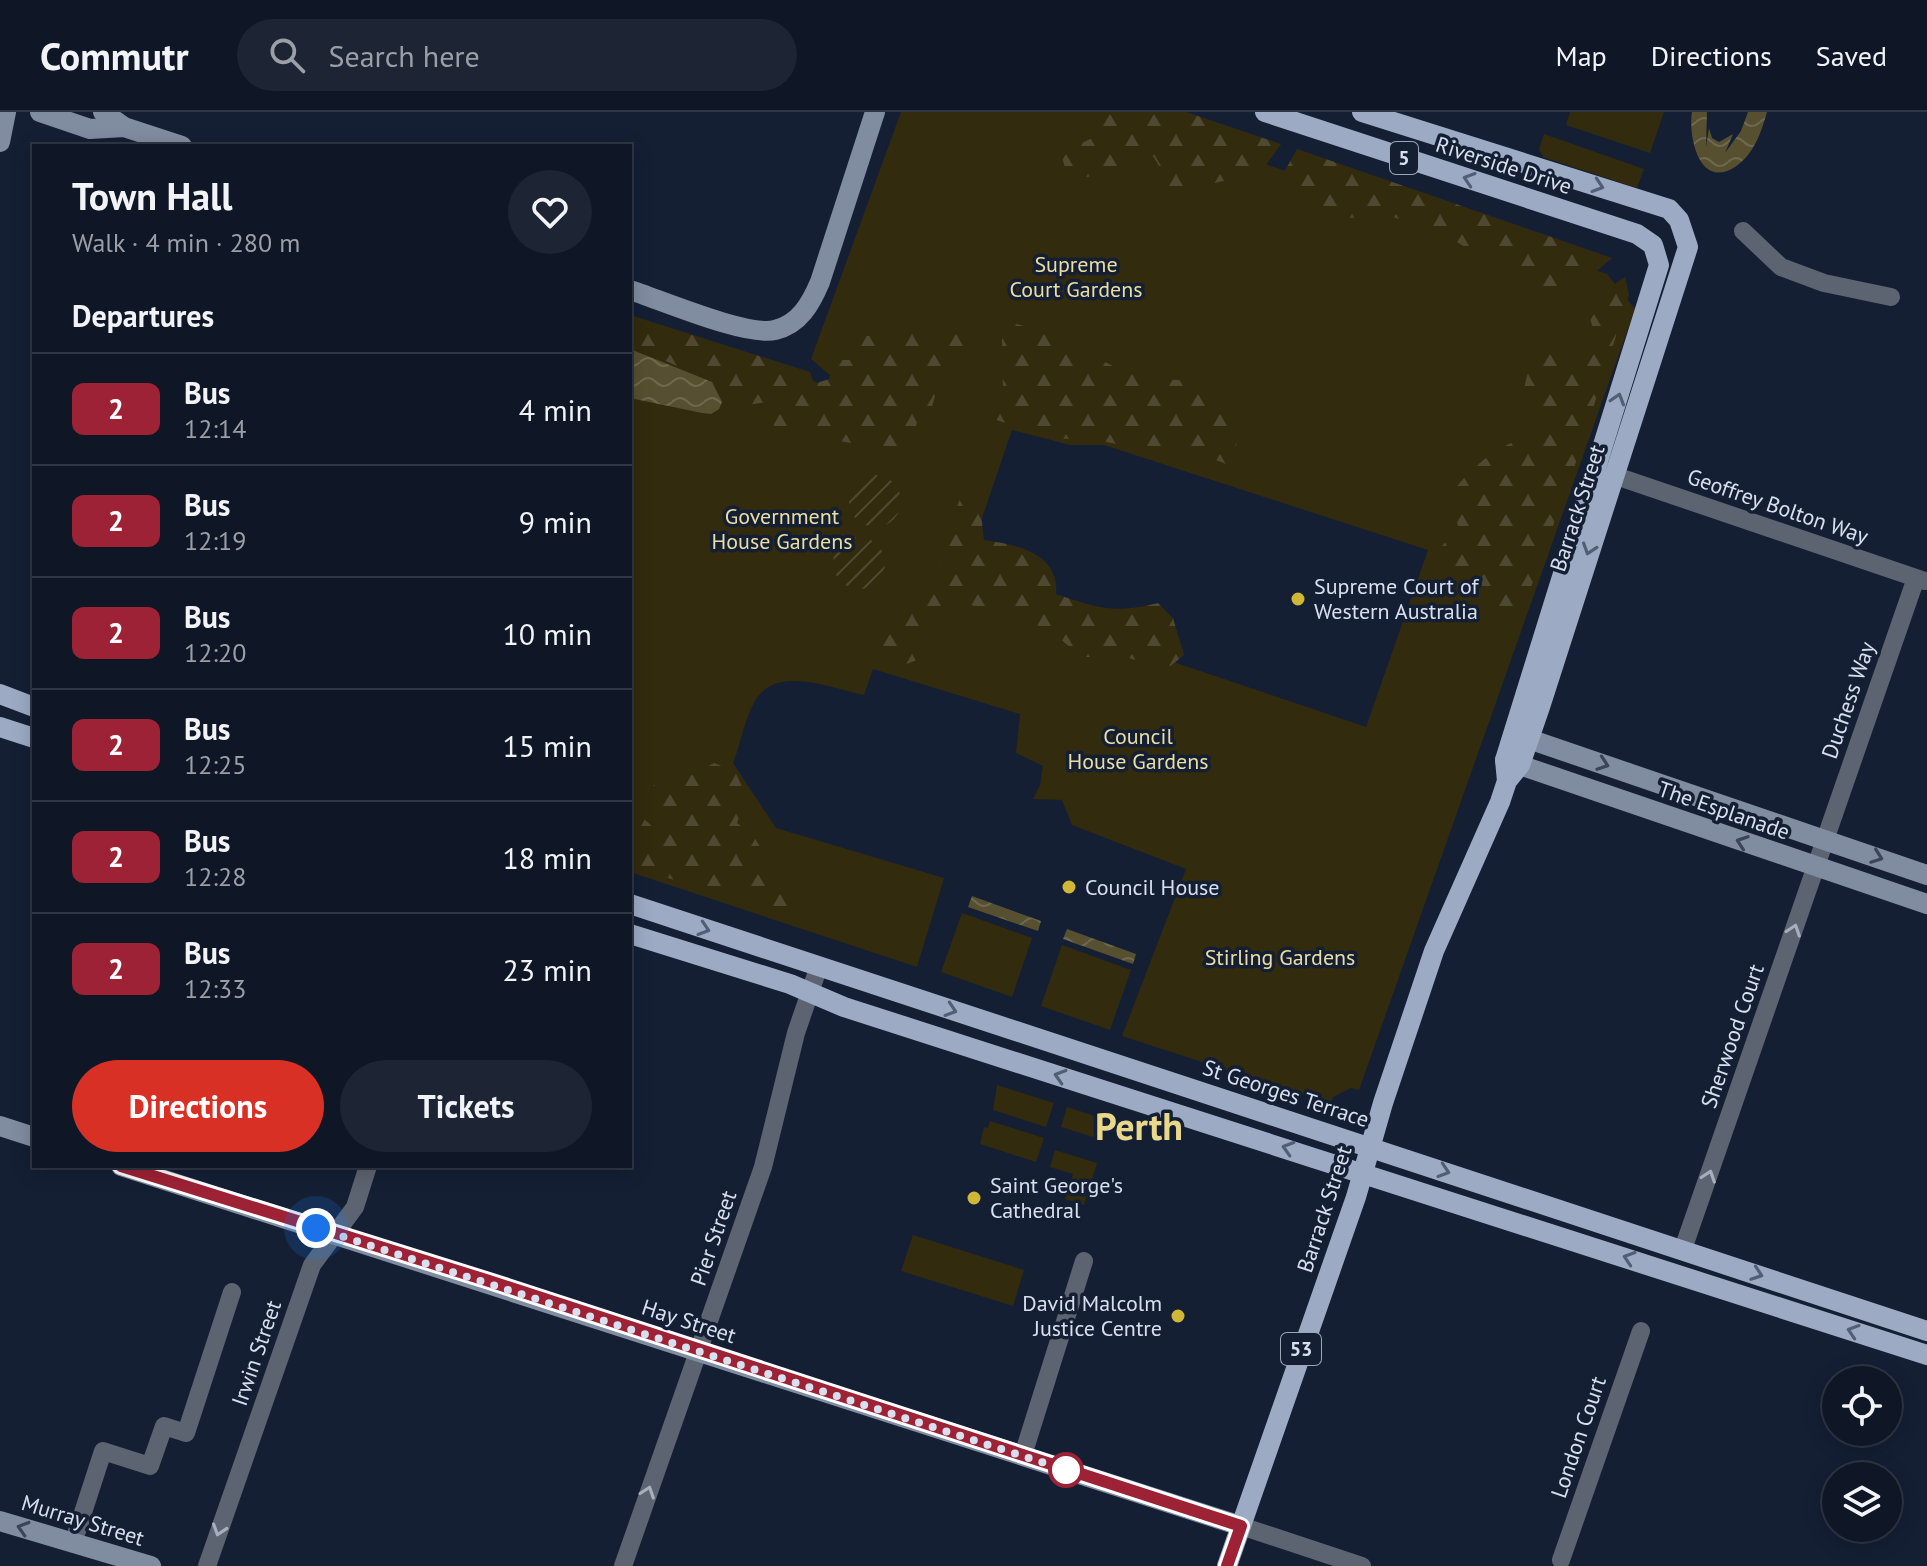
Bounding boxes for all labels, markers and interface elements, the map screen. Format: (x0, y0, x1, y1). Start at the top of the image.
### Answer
search box (237, 19, 797, 91)
text: Commutr (40, 31, 189, 80)
icon: search (265, 33, 309, 77)
text: Search here (329, 36, 480, 75)
text: Map (1556, 37, 1607, 74)
text: Directions (1651, 37, 1772, 74)
text: Saved (1816, 37, 1887, 74)
street label: Riverside Drive (1432, 130, 1576, 200)
road number: 5 (1390, 142, 1418, 174)
button: heart (508, 170, 592, 254)
text: Town Hall (72, 171, 232, 220)
one-way arrow (1463, 172, 1477, 188)
one-way arrow (1591, 177, 1605, 193)
text: Walk · 4 min · 280 m (72, 226, 300, 259)
park label: Supreme Court Gardens (1009, 250, 1143, 303)
text: Departures (72, 296, 214, 335)
text: Bus (184, 373, 231, 412)
text: 2 (108, 390, 124, 427)
text: 4 min (519, 390, 592, 429)
one-way arrow (1609, 393, 1625, 406)
text: 12:14 (184, 412, 246, 445)
street label: Barrack Street (1543, 441, 1611, 575)
street label: Geoffrey Bolton Way (1684, 462, 1873, 550)
text: Bus (184, 485, 231, 524)
text: 2 (108, 502, 124, 539)
text: 9 min (519, 502, 592, 541)
park label: Government House Gardens (712, 502, 852, 555)
text: 12:19 (184, 524, 246, 557)
one-way arrow (1583, 542, 1599, 556)
place label: Supreme Court of Western Australia (1314, 572, 1479, 625)
marker: Supreme Court of Western Australia (1289, 590, 1307, 608)
text: Bus (184, 597, 231, 636)
text: 2 (108, 614, 124, 651)
text: 10 min (502, 614, 592, 653)
text: 12:20 (184, 636, 246, 669)
street label: Duchess Way (1815, 637, 1881, 762)
text: Bus (184, 709, 231, 748)
park label: Council House Gardens (1068, 722, 1208, 775)
text: 2 (108, 726, 124, 763)
text: 15 min (502, 726, 592, 765)
text: 12:25 (184, 748, 246, 781)
one-way arrow (1595, 754, 1609, 770)
street label: The Esplanade (1654, 774, 1794, 846)
text: Bus (184, 821, 231, 860)
one-way arrow (1736, 835, 1750, 851)
text: 2 (108, 838, 124, 875)
text: 18 min (502, 838, 592, 877)
one-way arrow (1869, 847, 1883, 863)
text: 12:28 (184, 860, 246, 893)
place label: Council House (1085, 873, 1219, 901)
marker: Council House (1060, 878, 1078, 896)
one-way arrow (696, 919, 710, 935)
one-way arrow (1784, 924, 1801, 938)
text: Bus (184, 933, 231, 972)
park label: Stirling Gardens (1205, 943, 1355, 971)
text: 2 (108, 950, 124, 987)
text: 23 min (502, 950, 592, 989)
street label: Sherwood Court (1694, 960, 1770, 1112)
text: 12:33 (184, 972, 246, 1005)
one-way arrow (944, 1001, 957, 1017)
street label: St Georges Terrace (1199, 1053, 1373, 1133)
button: Directions (72, 1060, 324, 1152)
button: Tickets (340, 1060, 592, 1152)
one-way arrow (1054, 1069, 1068, 1085)
district label: Perth (1095, 1101, 1183, 1150)
one-way arrow (1282, 1141, 1296, 1157)
street label: Barrack Street (1290, 1142, 1358, 1276)
one-way arrow (1436, 1161, 1450, 1177)
one-way arrow (1699, 1169, 1715, 1183)
place label: Saint George's Cathedral (990, 1171, 1123, 1224)
street label: Pier Street (684, 1186, 743, 1289)
marker: Saint George's Cathedral (965, 1189, 983, 1207)
your location (296, 1208, 336, 1248)
one-way arrow (1622, 1252, 1636, 1268)
one-way arrow (1749, 1265, 1763, 1281)
place label: David Malcolm Justice Centre (1022, 1289, 1162, 1342)
street label: Hay Street (638, 1293, 740, 1350)
street label: Irwin Street (225, 1296, 287, 1410)
marker: David Malcolm Justice Centre (1169, 1307, 1187, 1325)
one-way arrow (1846, 1324, 1860, 1340)
road number: 53 (1281, 1333, 1321, 1365)
map controls (1822, 1366, 1902, 1542)
button: locate (1822, 1366, 1902, 1446)
street label: London Court (1544, 1372, 1612, 1501)
unlabelled marker (1049, 1453, 1083, 1487)
button: layers (1822, 1462, 1902, 1542)
one-way arrow (638, 1486, 654, 1500)
street label: Murray Street (18, 1488, 148, 1552)
one-way arrow (17, 1521, 30, 1537)
one-way arrow (213, 1522, 229, 1536)

